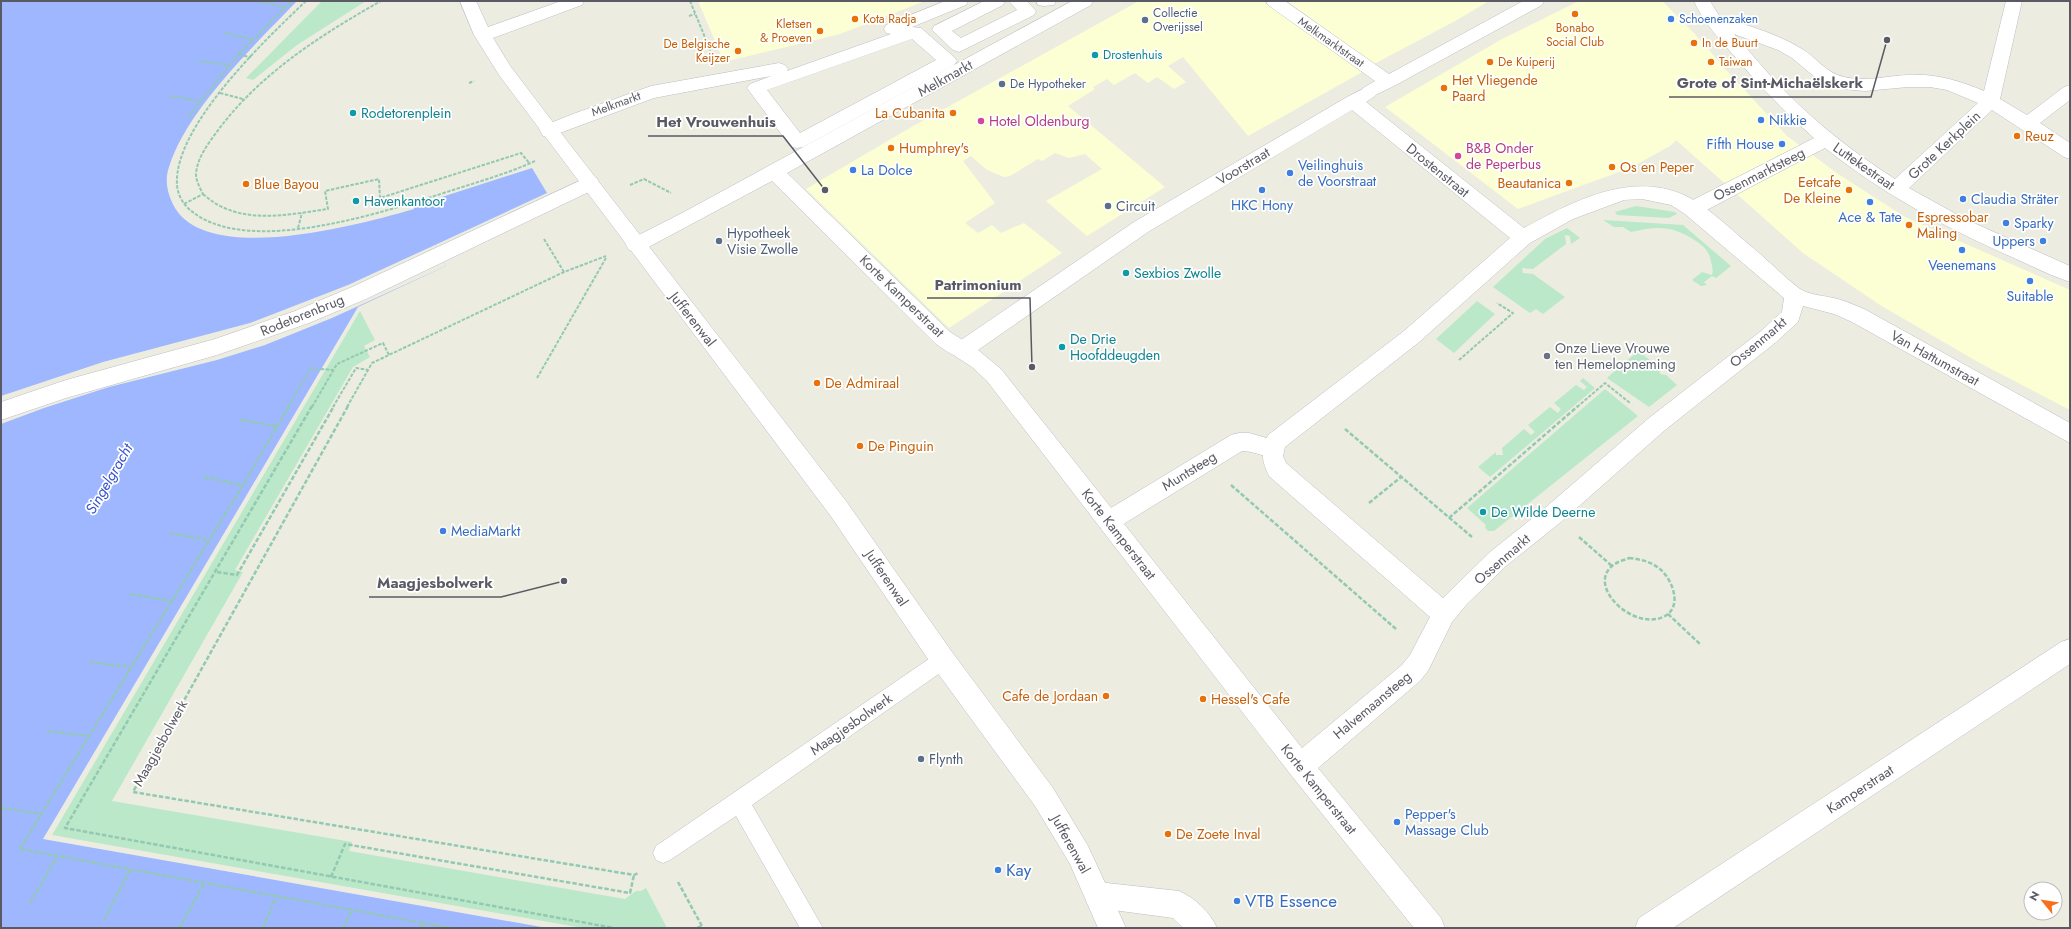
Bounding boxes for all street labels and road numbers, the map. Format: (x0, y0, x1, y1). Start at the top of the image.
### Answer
street label: Melkmarktstraat (1294, 12, 1368, 72)
street label: Melkmarkt (914, 54, 977, 101)
street label: Melkmarkt (589, 87, 643, 121)
street label: Grote Kerkplein (1903, 106, 1985, 184)
street label: Luttekestraat (1829, 137, 1899, 195)
street label: Drostenstraat (1402, 138, 1474, 202)
street label: Voorstraat (1213, 142, 1274, 190)
street label: Ossenmarktsteeg (1710, 142, 1808, 206)
street label: Korte Kamperstraat (855, 250, 949, 342)
street label: Jufferenwal (664, 286, 721, 351)
street label: Rodetorenbrug (257, 289, 347, 341)
street label: Ossenmarkt (1725, 312, 1791, 372)
street label: Van Hattumstraat (1887, 325, 1983, 391)
street label: Muntsteeg (1158, 446, 1220, 496)
street label: Korte Kamperstraat (1077, 484, 1161, 584)
street label: Ossenmarkt (1469, 528, 1535, 589)
street label: Jufferenwal (860, 544, 913, 610)
street label: Halvemaansteeg (1329, 666, 1415, 744)
street label: Maagjesbolwerk (806, 688, 897, 760)
street label: Maagjesbolwerk (128, 695, 192, 790)
street label: Korte Kamperstraat (1276, 740, 1362, 839)
street label: Kamperstraat (1823, 760, 1898, 818)
street label: Jufferenwal (1046, 809, 1095, 877)

